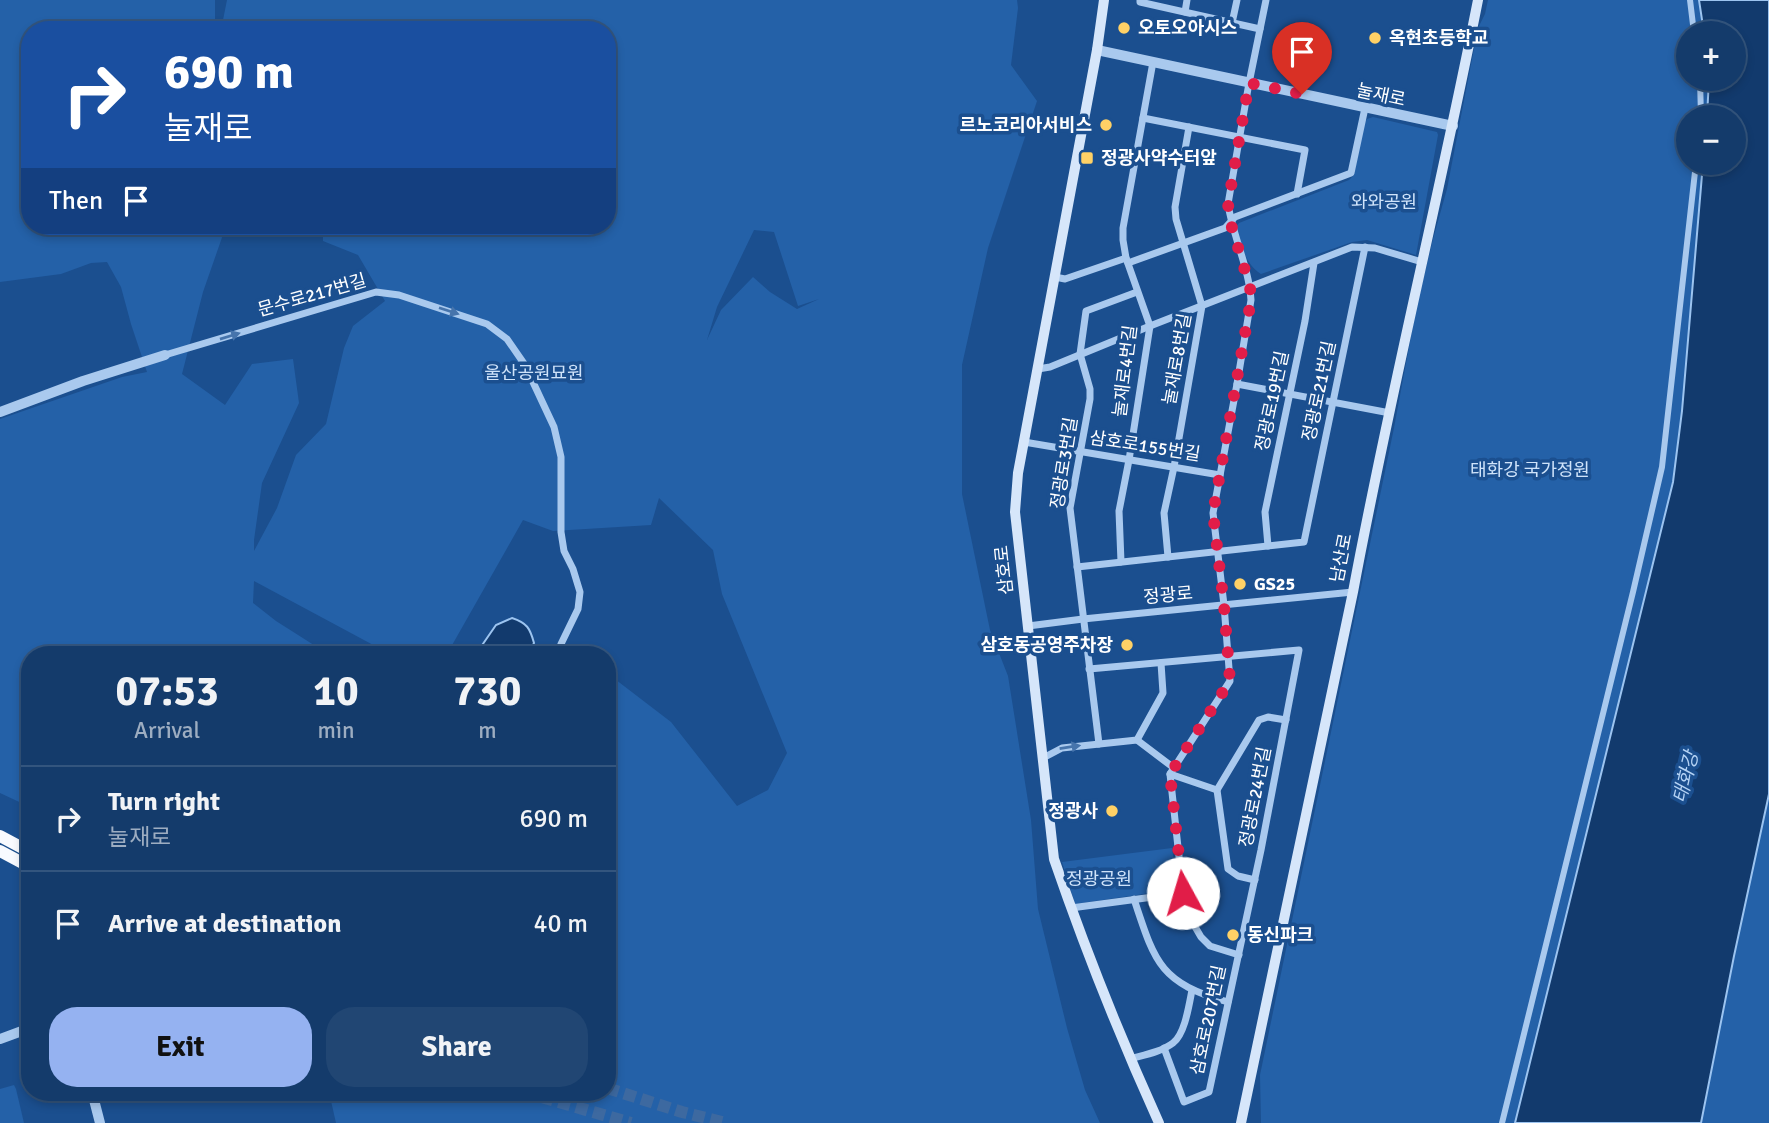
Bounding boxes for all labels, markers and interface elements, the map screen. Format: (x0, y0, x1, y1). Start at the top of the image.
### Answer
place label: 오토오아시스 (1138, 17, 1237, 39)
marker: 오토오아시스 (1116, 20, 1132, 36)
map controls (1676, 21, 1746, 175)
button: + (1676, 21, 1746, 91)
pin (1272, 22, 1332, 94)
place label: 옥현초등학교 (1389, 27, 1488, 49)
marker: 옥현초등학교 (1367, 30, 1383, 46)
icon: arrive (1283, 33, 1321, 71)
text: 690 m (164, 42, 294, 102)
icon: right (49, 49, 140, 140)
street label: 눌재로 (1354, 79, 1408, 111)
button: − (1676, 105, 1746, 175)
text: 눌재로 (164, 109, 252, 148)
place label: 르노코리아서비스 (960, 114, 1092, 136)
marker: 르노코리아서비스 (1098, 117, 1114, 133)
place label: 정광사약수터앞 (1101, 147, 1217, 169)
marker: 정광사약수터앞 (1079, 150, 1095, 166)
icon: arrive (117, 182, 155, 220)
text: Then (49, 185, 103, 217)
park label: 와와공원 (1351, 191, 1417, 213)
street label: 문수로217번길 (255, 269, 369, 321)
one-way arrow (438, 307, 459, 317)
street label: 눌재로8번길 (1158, 312, 1196, 406)
street label: 눌재로4번길 (1108, 324, 1142, 418)
one-way arrow (220, 330, 241, 340)
street label: 정광로21번길 (1298, 339, 1340, 443)
street label: 정광로19번길 (1251, 349, 1293, 453)
park label: 울산공원묘원 (484, 362, 584, 384)
street label: 정광로3번길 (1046, 416, 1082, 510)
street label: 삼호로155번길 (1088, 426, 1202, 466)
park label: 태화강 국가정원 (1470, 459, 1590, 481)
street label: 남산로 (1325, 532, 1357, 584)
street label: 삼호로 (990, 544, 1018, 596)
place label: GS25 (1254, 573, 1295, 595)
marker: GS25 (1232, 576, 1248, 592)
street label: 정광로 (1142, 582, 1194, 608)
place label: 삼호동공영주차장 (981, 634, 1113, 656)
marker: 삼호동공영주차장 (1119, 637, 1135, 653)
text: 07:53 (116, 666, 219, 717)
text: 10 (313, 666, 359, 717)
text: 730 (453, 666, 521, 717)
text: Arrival (134, 716, 200, 745)
text: min (317, 716, 355, 745)
text: m (478, 716, 496, 745)
one-way arrow (1059, 741, 1081, 752)
street label: 정광로24번길 (1234, 745, 1276, 849)
water label: 태화강 (1668, 746, 1705, 806)
text: Turn right (108, 786, 220, 818)
icon: right (49, 800, 87, 838)
place label: 정광사 (1048, 800, 1098, 822)
text: 690 m (519, 803, 588, 835)
marker: 정광사 (1104, 803, 1120, 819)
text: 눌재로 (108, 823, 171, 852)
position arrow (1146, 856, 1220, 930)
park label: 정광공원 (1066, 868, 1132, 890)
icon: arrive (49, 905, 87, 943)
text: Arrive at destination (108, 908, 341, 940)
text: 40 m (533, 908, 588, 940)
place label: 동신파크 (1247, 924, 1313, 946)
marker: 동신파크 (1225, 927, 1241, 943)
street label: 삼호로207번길 (1186, 963, 1230, 1077)
button: Exit (49, 1007, 312, 1087)
button: Share (326, 1007, 588, 1087)

